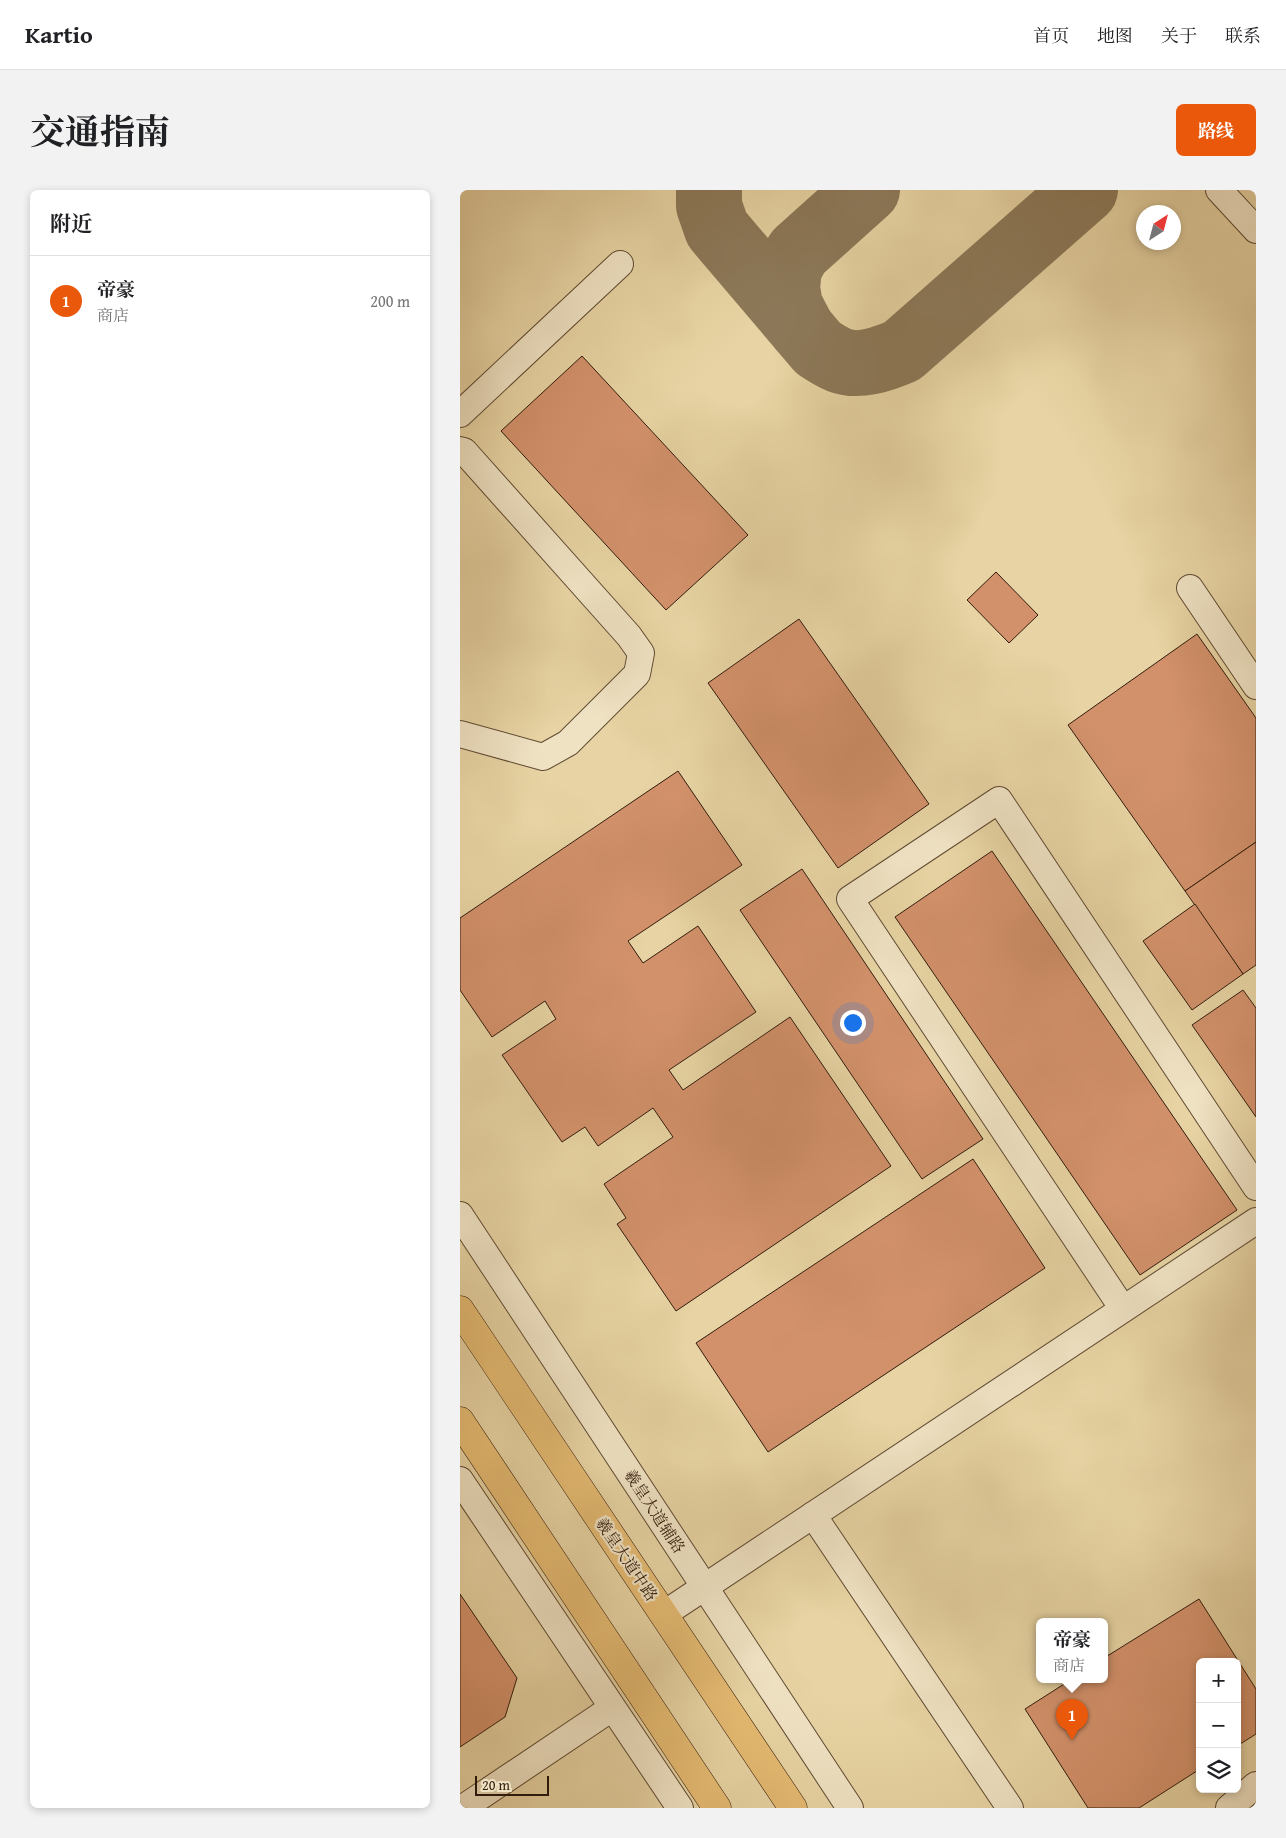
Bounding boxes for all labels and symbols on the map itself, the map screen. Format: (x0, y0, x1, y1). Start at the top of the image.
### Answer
north arrow (1136, 205, 1181, 250)
your location (840, 1010, 866, 1036)
street label: 羲皇大道辅路 (619, 1464, 691, 1558)
street label: 羲皇大道中路 (590, 1512, 664, 1606)
pin: 1 (1056, 1699, 1088, 1740)
scale bar (475, 1773, 549, 1796)

